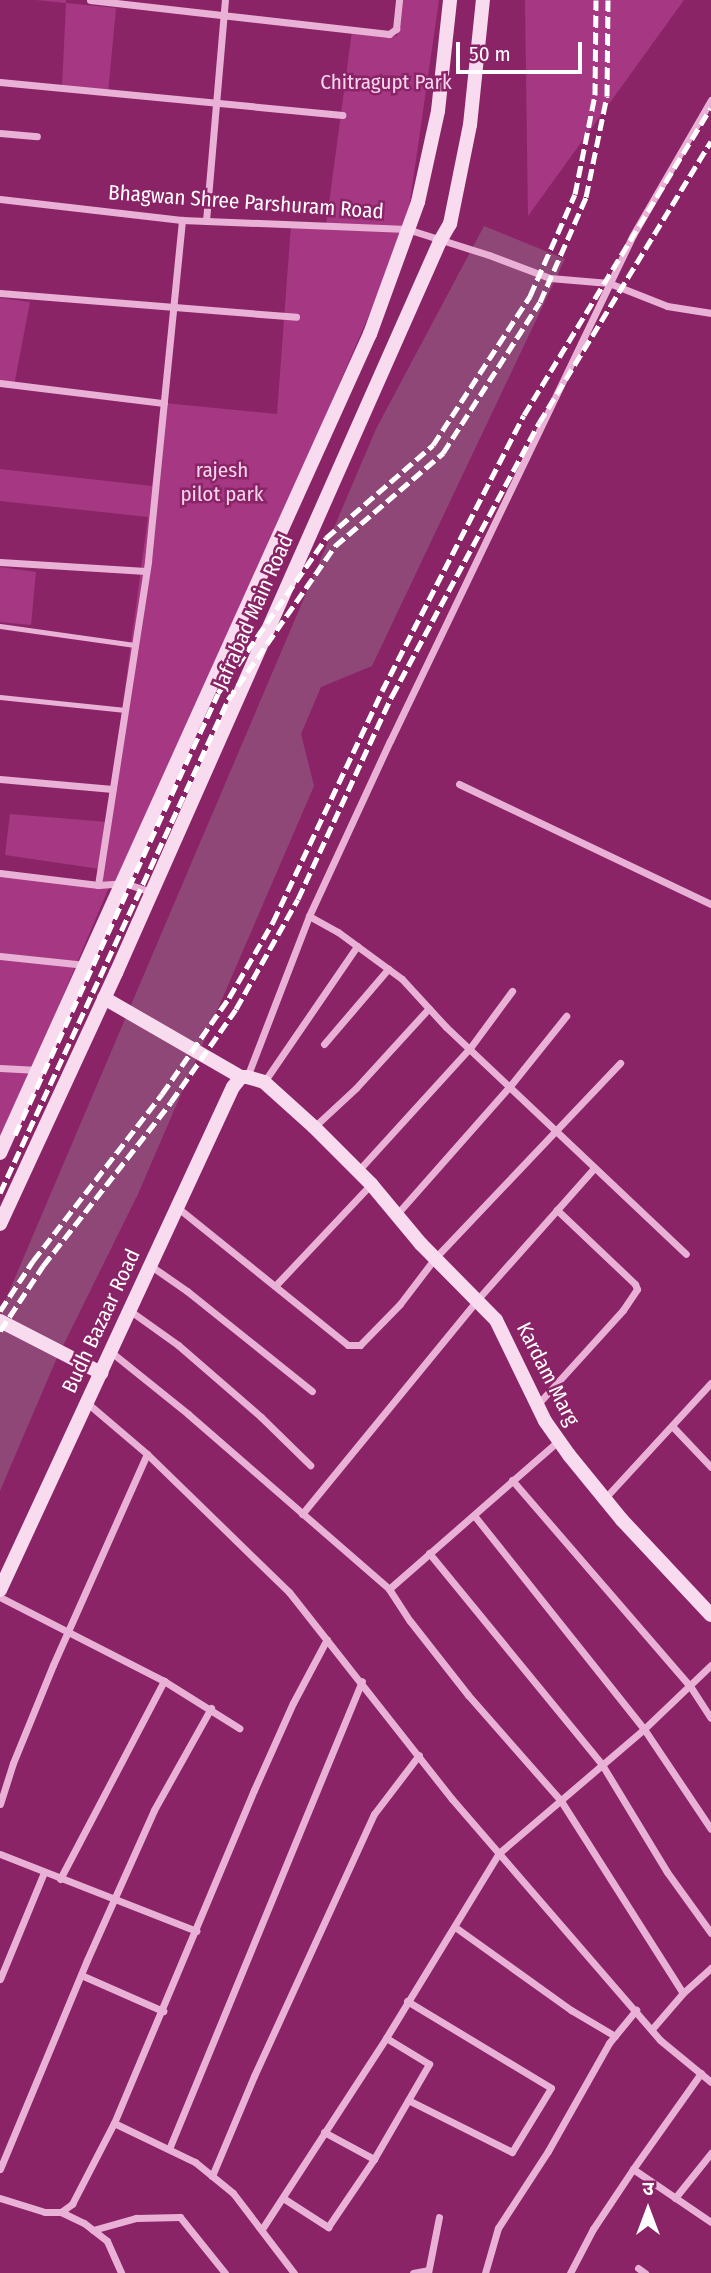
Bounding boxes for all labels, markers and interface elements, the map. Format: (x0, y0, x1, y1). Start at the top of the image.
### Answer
scale bar (459, 28, 585, 72)
text: 50 m (469, 41, 511, 67)
park label: Chitragupt Park (320, 69, 452, 95)
street label: Bhagwan Shree Parshuram Road (107, 180, 385, 224)
park label: rajesh pilot park (180, 457, 264, 507)
street label: Jafrabad Main Road (208, 531, 298, 693)
street label: Budh Bazaar Road (57, 1245, 145, 1397)
street label: Kardam Marg (511, 1318, 585, 1430)
north arrow (613, 2175, 683, 2245)
text: उ (642, 2177, 654, 2200)

